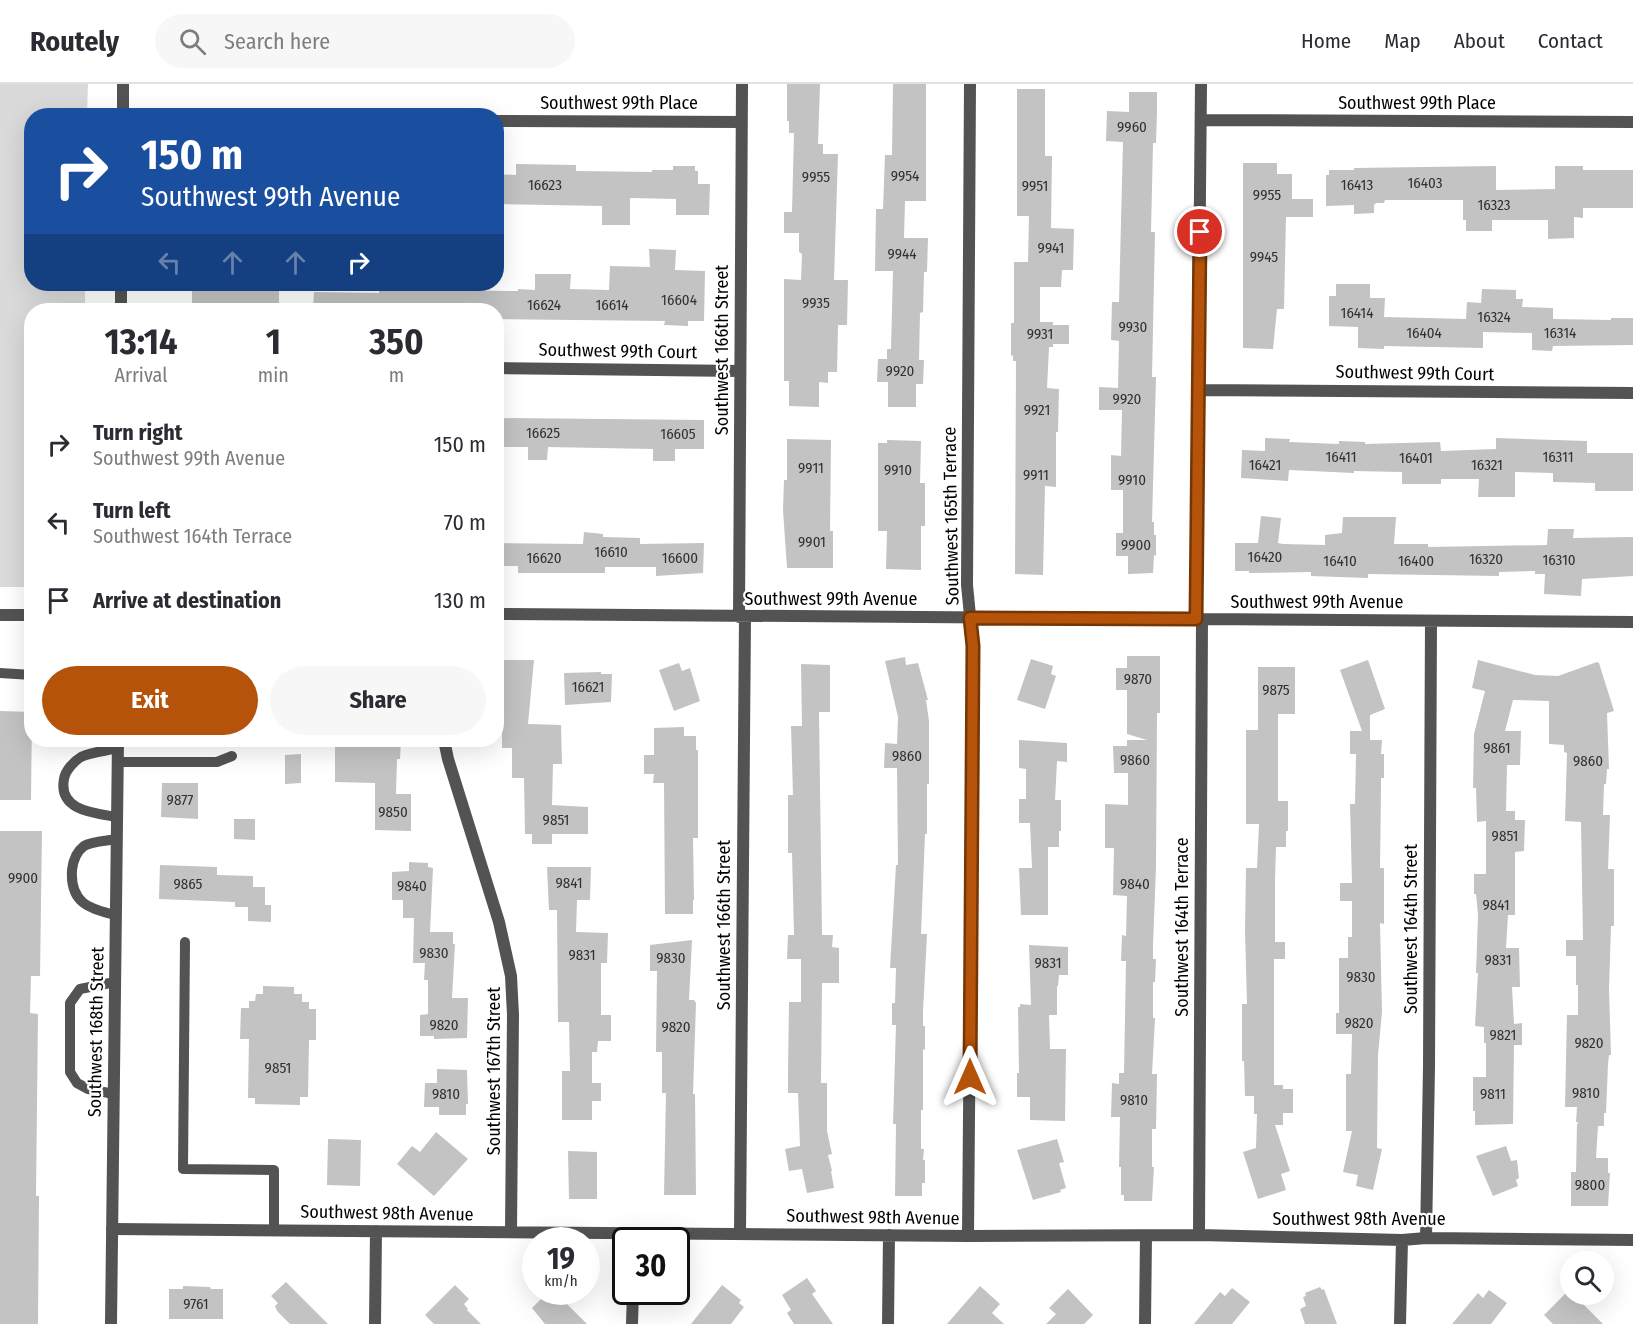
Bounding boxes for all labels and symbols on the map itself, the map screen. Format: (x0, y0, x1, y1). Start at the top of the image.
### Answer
street label: Southwest 99th Place (540, 92, 698, 114)
street label: Southwest 99th Place (1338, 92, 1496, 114)
house number: 9960 (1117, 118, 1147, 136)
house number: 9954 (891, 167, 919, 185)
house number: 9955 (802, 168, 830, 186)
house number: 16403 (1408, 174, 1443, 192)
house number: 16623 (528, 176, 562, 194)
house number: 16413 (1341, 176, 1373, 194)
house number: 9951 (1022, 177, 1048, 195)
house number: 9955 (1253, 186, 1281, 204)
house number: 16323 (1477, 196, 1511, 214)
pin (1174, 206, 1225, 257)
house number: 9941 (1038, 239, 1064, 257)
house number: 9944 (888, 245, 916, 263)
house number: 9945 (1250, 248, 1278, 266)
street label: Southwest 166th Street (711, 265, 733, 435)
house number: 16604 (661, 291, 697, 309)
house number: 9935 (802, 294, 830, 312)
house number: 16624 (527, 296, 561, 314)
house number: 16614 (595, 296, 629, 314)
house number: 16414 (1341, 304, 1373, 322)
house number: 16324 (1477, 308, 1511, 326)
house number: 9930 (1119, 318, 1147, 336)
house number: 16404 (1406, 324, 1442, 342)
house number: 16314 (1544, 324, 1576, 342)
house number: 9931 (1027, 325, 1053, 343)
street label: Southwest 99th Court (539, 339, 698, 363)
street label: Southwest 99th Court (1336, 361, 1495, 385)
house number: 9920 (886, 362, 914, 380)
house number: 9920 (1113, 390, 1141, 408)
house number: 9921 (1024, 401, 1050, 419)
house number: 16625 (526, 424, 560, 442)
house number: 16605 (660, 425, 696, 443)
street label: Southwest 165th Terrace (938, 426, 964, 605)
house number: 16411 (1325, 448, 1357, 466)
house number: 16311 (1542, 448, 1574, 466)
house number: 16401 (1399, 449, 1433, 467)
house number: 16421 (1249, 456, 1281, 474)
house number: 16321 (1471, 456, 1503, 474)
house number: 9911 (798, 459, 824, 477)
house number: 9910 (884, 461, 912, 479)
house number: 9911 (1023, 466, 1049, 484)
house number: 9910 (1118, 471, 1146, 489)
house number: 9901 (798, 533, 826, 551)
house number: 9900 (1121, 536, 1151, 554)
house number: 16610 (594, 543, 628, 561)
house number: 16420 (1248, 548, 1282, 566)
house number: 16620 (526, 549, 562, 567)
house number: 16600 (662, 549, 698, 567)
house number: 16320 (1469, 550, 1503, 568)
house number: 16310 (1542, 551, 1576, 569)
house number: 16410 (1323, 552, 1357, 570)
house number: 16400 (1398, 552, 1434, 570)
street label: Southwest 99th Avenue (745, 588, 918, 610)
street label: Southwest 99th Avenue (1231, 591, 1404, 613)
house number: 9870 (1124, 670, 1152, 688)
house number: 16621 (572, 678, 604, 696)
house number: 9875 (1262, 681, 1290, 699)
house number: 9861 (1483, 739, 1511, 757)
house number: 9860 (892, 747, 922, 765)
house number: 9860 (1120, 751, 1150, 769)
house number: 9860 (1573, 752, 1603, 770)
house number: 9877 (167, 791, 193, 809)
house number: 9850 (378, 803, 408, 821)
house number: 9851 (543, 811, 569, 829)
house number: 9851 (1492, 827, 1518, 845)
street label: Southwest 164th Terrace (1171, 837, 1193, 1017)
street label: Southwest 166th Street (713, 840, 735, 1010)
street label: Southwest 164th Street (1400, 844, 1422, 1014)
house number: 9900 (8, 869, 38, 887)
house number: 9841 (555, 874, 583, 892)
house number: 9865 (173, 875, 203, 893)
house number: 9840 (1120, 875, 1150, 893)
house number: 9840 (397, 877, 427, 895)
house number: 9841 (1482, 896, 1510, 914)
house number: 9830 (419, 944, 449, 962)
street label: Southwest 168th Street (84, 946, 108, 1117)
house number: 9831 (568, 946, 596, 964)
house number: 9830 (656, 949, 686, 967)
house number: 9831 (1484, 951, 1512, 969)
house number: 9831 (1034, 954, 1062, 972)
house number: 9830 (1346, 968, 1376, 986)
street label: Southwest 167th Street (483, 987, 505, 1155)
house number: 9820 (1344, 1014, 1374, 1032)
house number: 9820 (429, 1016, 459, 1034)
house number: 9820 (661, 1018, 691, 1036)
house number: 9821 (1490, 1026, 1516, 1044)
house number: 9820 (1574, 1034, 1604, 1052)
position arrow (938, 1045, 1002, 1109)
house number: 9851 (265, 1059, 291, 1077)
house number: 9810 (1572, 1084, 1600, 1102)
house number: 9810 (432, 1085, 460, 1103)
house number: 9811 (1480, 1085, 1506, 1103)
house number: 9810 (1120, 1091, 1148, 1109)
house number: 9800 (1575, 1176, 1605, 1194)
street label: Southwest 98th Avenue (300, 1200, 474, 1226)
street label: Southwest 98th Avenue (786, 1204, 960, 1230)
street label: Southwest 98th Avenue (1272, 1208, 1446, 1230)
speed limit sign: 30 (612, 1227, 690, 1305)
house number: 9761 (183, 1295, 209, 1313)

